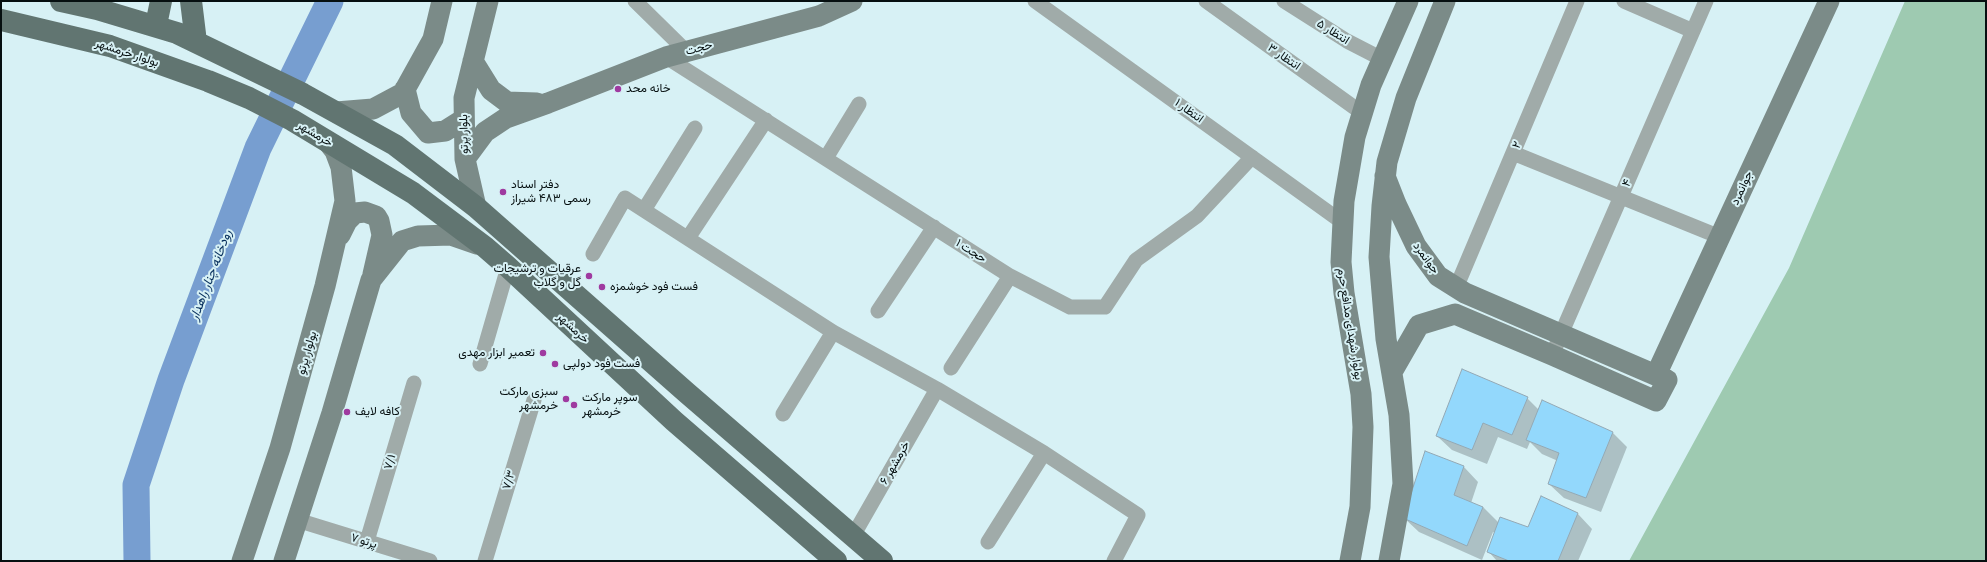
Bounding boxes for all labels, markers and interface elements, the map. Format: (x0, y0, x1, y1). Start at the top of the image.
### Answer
street label: انتظار ۵ (1314, 16, 1352, 48)
street label: بولوار خرمشهر (93, 36, 161, 70)
street label: حجت (684, 38, 714, 58)
street label: انتظار ۳ (1265, 41, 1303, 73)
place label: خانه محد (626, 82, 671, 96)
marker: خانه محد (613, 84, 623, 94)
street label: انتظار ۱ (1172, 96, 1206, 126)
street label: بلوار پرتو (456, 114, 472, 154)
street label: خرمشهر (295, 118, 335, 150)
street label: ۲ (1509, 139, 1525, 151)
street label: جوانمرد (1728, 169, 1756, 207)
street label: ۴ (1619, 177, 1635, 189)
place label: دفتر اسناد رسمی ۴۸۳ شیراز (511, 178, 591, 206)
marker: دفتر اسناد رسمی ۴۸۳ شیراز (498, 187, 508, 197)
water label: رودخانه چنار راهدار (187, 227, 235, 323)
street label: حجت ۱ (953, 236, 989, 266)
street label: جوانمرد (1410, 239, 1442, 277)
place label: عرقیات و ترشیجات گل و گلاب (493, 262, 581, 290)
street label: بولوار شهدای مدافع حرم (1334, 267, 1366, 381)
marker: عرقیات و ترشیجات گل و گلاب (584, 271, 594, 281)
place label: فست فود خوشمزه (610, 280, 698, 294)
marker: فست فود خوشمزه (597, 282, 607, 292)
street label: خرمشهر (554, 309, 592, 347)
street label: بولوار پرتو (294, 330, 320, 376)
place label: تعمیر ابزار مهدی (458, 346, 535, 360)
marker: تعمیر ابزار مهدی (538, 348, 548, 358)
place label: فست فود دولپی (563, 357, 640, 371)
marker: فست فود دولپی (550, 359, 560, 369)
place label: سبزی مارکت خرمشهر (499, 385, 558, 413)
place label: سوپر مارکت خرمشهر (582, 391, 637, 419)
marker: سبزی مارکت خرمشهر (561, 394, 571, 404)
marker: سوپر مارکت خرمشهر (569, 400, 579, 410)
place label: کافه لایف (355, 405, 400, 419)
marker: کافه لایف (342, 407, 352, 417)
street label: خرمشهر ۶ (877, 439, 913, 487)
street label: ۷/۱ (381, 453, 399, 471)
street label: ۷/۳ (499, 469, 519, 491)
street label: پرتو ۷ (349, 530, 379, 552)

